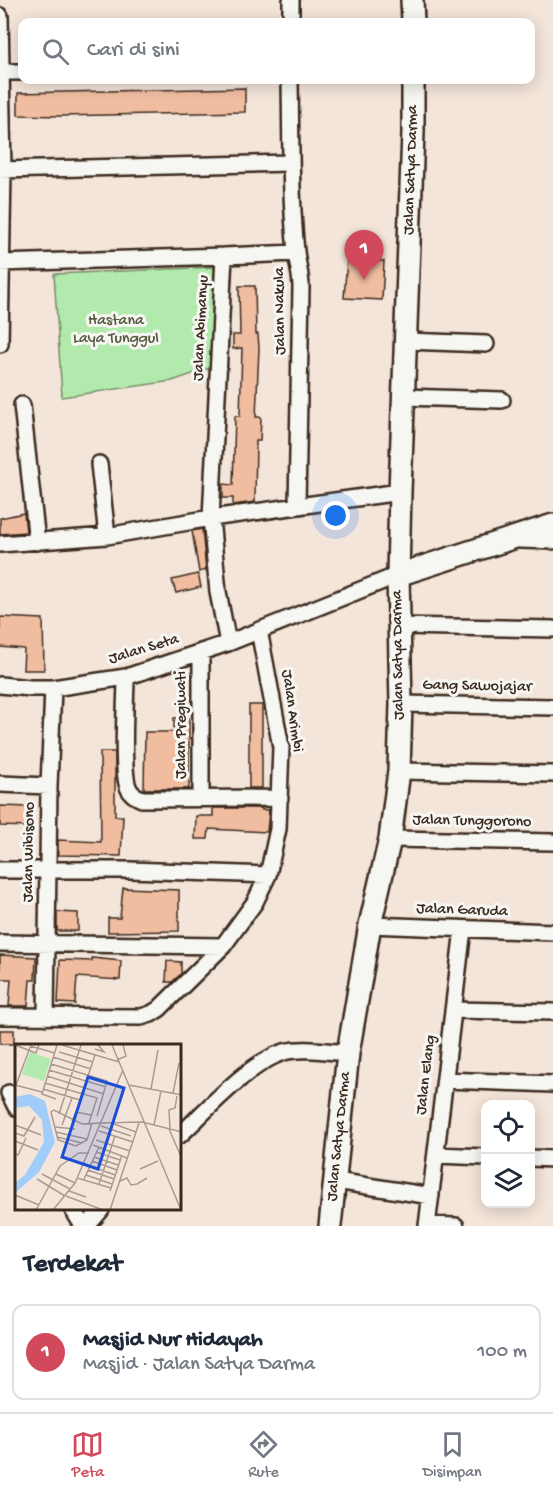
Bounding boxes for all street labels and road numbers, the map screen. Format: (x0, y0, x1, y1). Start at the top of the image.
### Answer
street label: Jalan Satya Darma (400, 104, 423, 235)
street label: Jalan Nakula (271, 266, 291, 355)
street label: Jalan Abimanyu (190, 274, 214, 381)
street label: Jalan Satya Darma (388, 589, 410, 720)
street label: Jalan Seta (107, 630, 182, 670)
street label: Jalan Arimbi (276, 669, 306, 753)
street label: Jalan Pregiwati (173, 671, 192, 779)
street label: Gang Sawojajar (422, 677, 533, 697)
street label: Jalan Wibisono (20, 802, 40, 902)
street label: Jalan Tunggorono (412, 811, 532, 833)
street label: Jalan Garuda (416, 900, 509, 922)
street label: Jalan Elang (413, 1034, 441, 1116)
street label: Jalan Satya Darma (323, 1070, 356, 1202)

